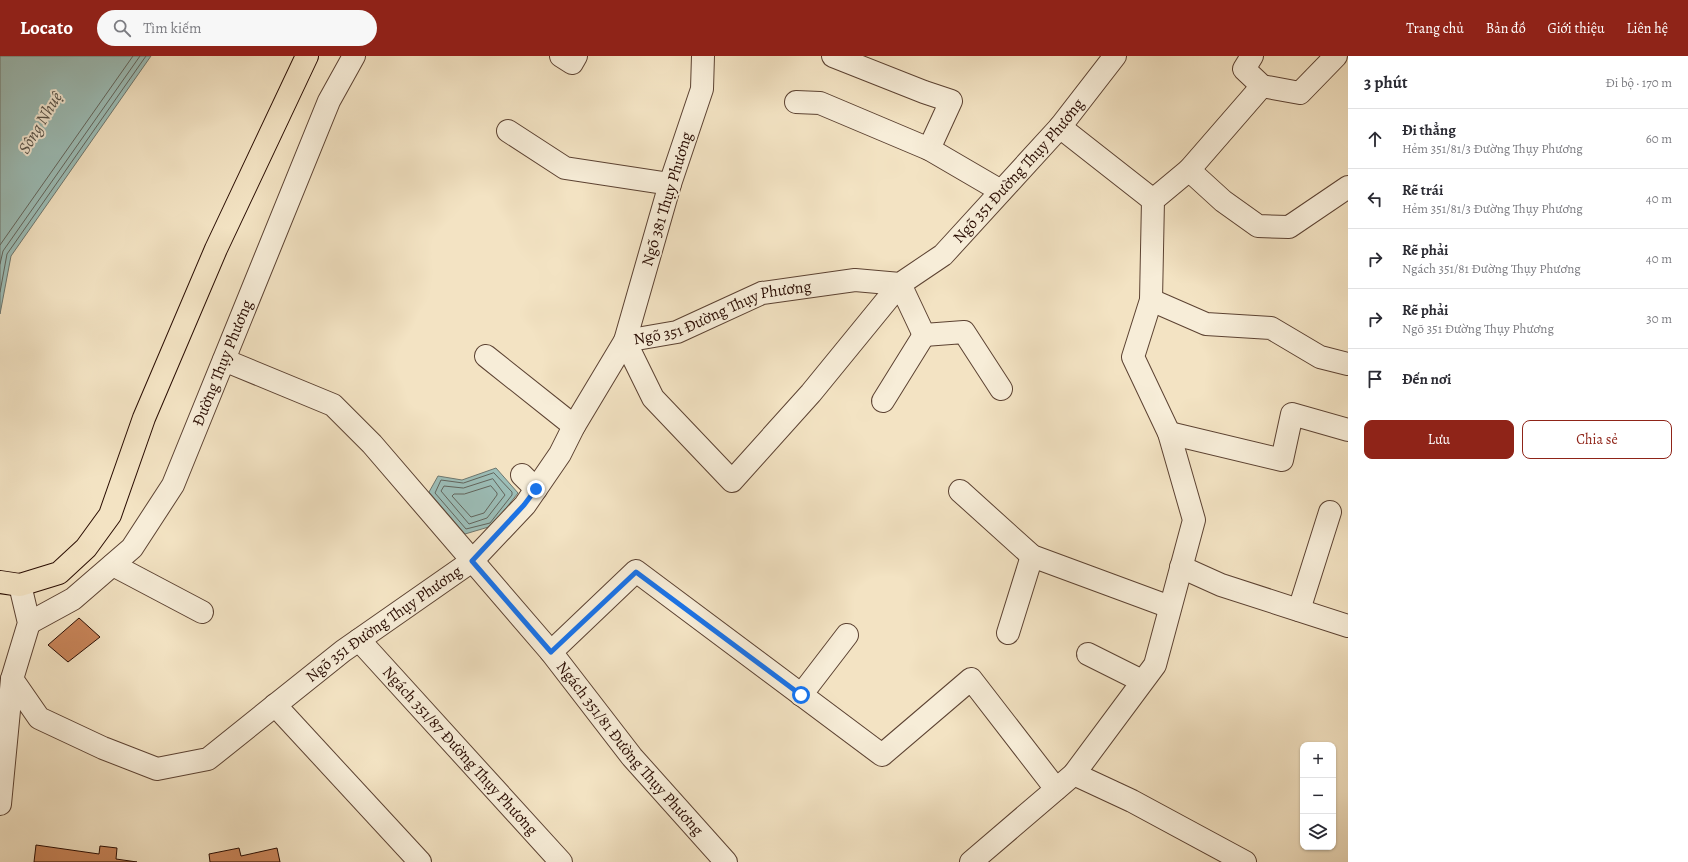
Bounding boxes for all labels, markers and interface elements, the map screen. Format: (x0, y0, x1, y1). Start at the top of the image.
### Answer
search box (97, 10, 377, 46)
text: Locato (20, 15, 73, 41)
icon: search (111, 17, 133, 39)
text: Tìm kiếm (143, 18, 201, 38)
text: Trang chủ (1406, 19, 1464, 38)
text: Bản đồ (1486, 19, 1526, 38)
text: Giới thiệu (1548, 19, 1604, 38)
text: Liên hệ (1626, 19, 1668, 38)
text: 3 phút (1364, 71, 1408, 94)
text: Đi bộ · 170 m (1605, 74, 1672, 91)
water label: Sông Nhuệ (13, 87, 68, 158)
street label: Ngõ 351 Đường Thụy Phương (948, 94, 1089, 248)
text: Đi thẳng (1402, 120, 1456, 140)
icon: ahead (1364, 128, 1386, 150)
street label: Ngõ 381 Thụy Phương (636, 129, 698, 269)
text: 60 m (1646, 130, 1672, 147)
text: Hẻm 351/81/3 Đường Thụy Phương (1402, 140, 1583, 157)
text: Rẽ trái (1402, 180, 1443, 200)
icon: left (1364, 188, 1386, 210)
text: 40 m (1646, 190, 1672, 207)
text: Hẻm 351/81/3 Đường Thụy Phương (1402, 200, 1583, 217)
text: Rẽ phải (1402, 240, 1448, 260)
icon: right (1364, 248, 1386, 270)
text: 40 m (1646, 250, 1672, 267)
text: Ngách 351/81 Đường Thụy Phương (1402, 260, 1581, 277)
street label: Ngõ 351 Đường Thụy Phương (632, 275, 813, 350)
street label: Đường Thụy Phương (187, 296, 258, 429)
text: Rẽ phải (1402, 300, 1448, 320)
icon: right (1364, 308, 1386, 330)
text: 30 m (1646, 310, 1672, 327)
text: Ngõ 351 Đường Thụy Phương (1402, 320, 1554, 337)
icon: arrive (1364, 368, 1386, 390)
text: Đến nơi (1402, 369, 1451, 389)
button: Lưu (1364, 420, 1514, 459)
button: Chia sẻ (1522, 420, 1672, 459)
route end (527, 480, 545, 498)
street label: Ngõ 351 Đường Thụy Phương (301, 560, 466, 687)
street label: Ngách 351/81 Đường Thụy Phương (551, 657, 708, 840)
street label: Ngách 351/87 Đường Thụy Phương (377, 662, 543, 840)
route start (792, 686, 810, 704)
map controls (1300, 742, 1336, 850)
button: + (1300, 742, 1336, 778)
button: − (1300, 778, 1336, 814)
button: layers (1300, 814, 1336, 850)

